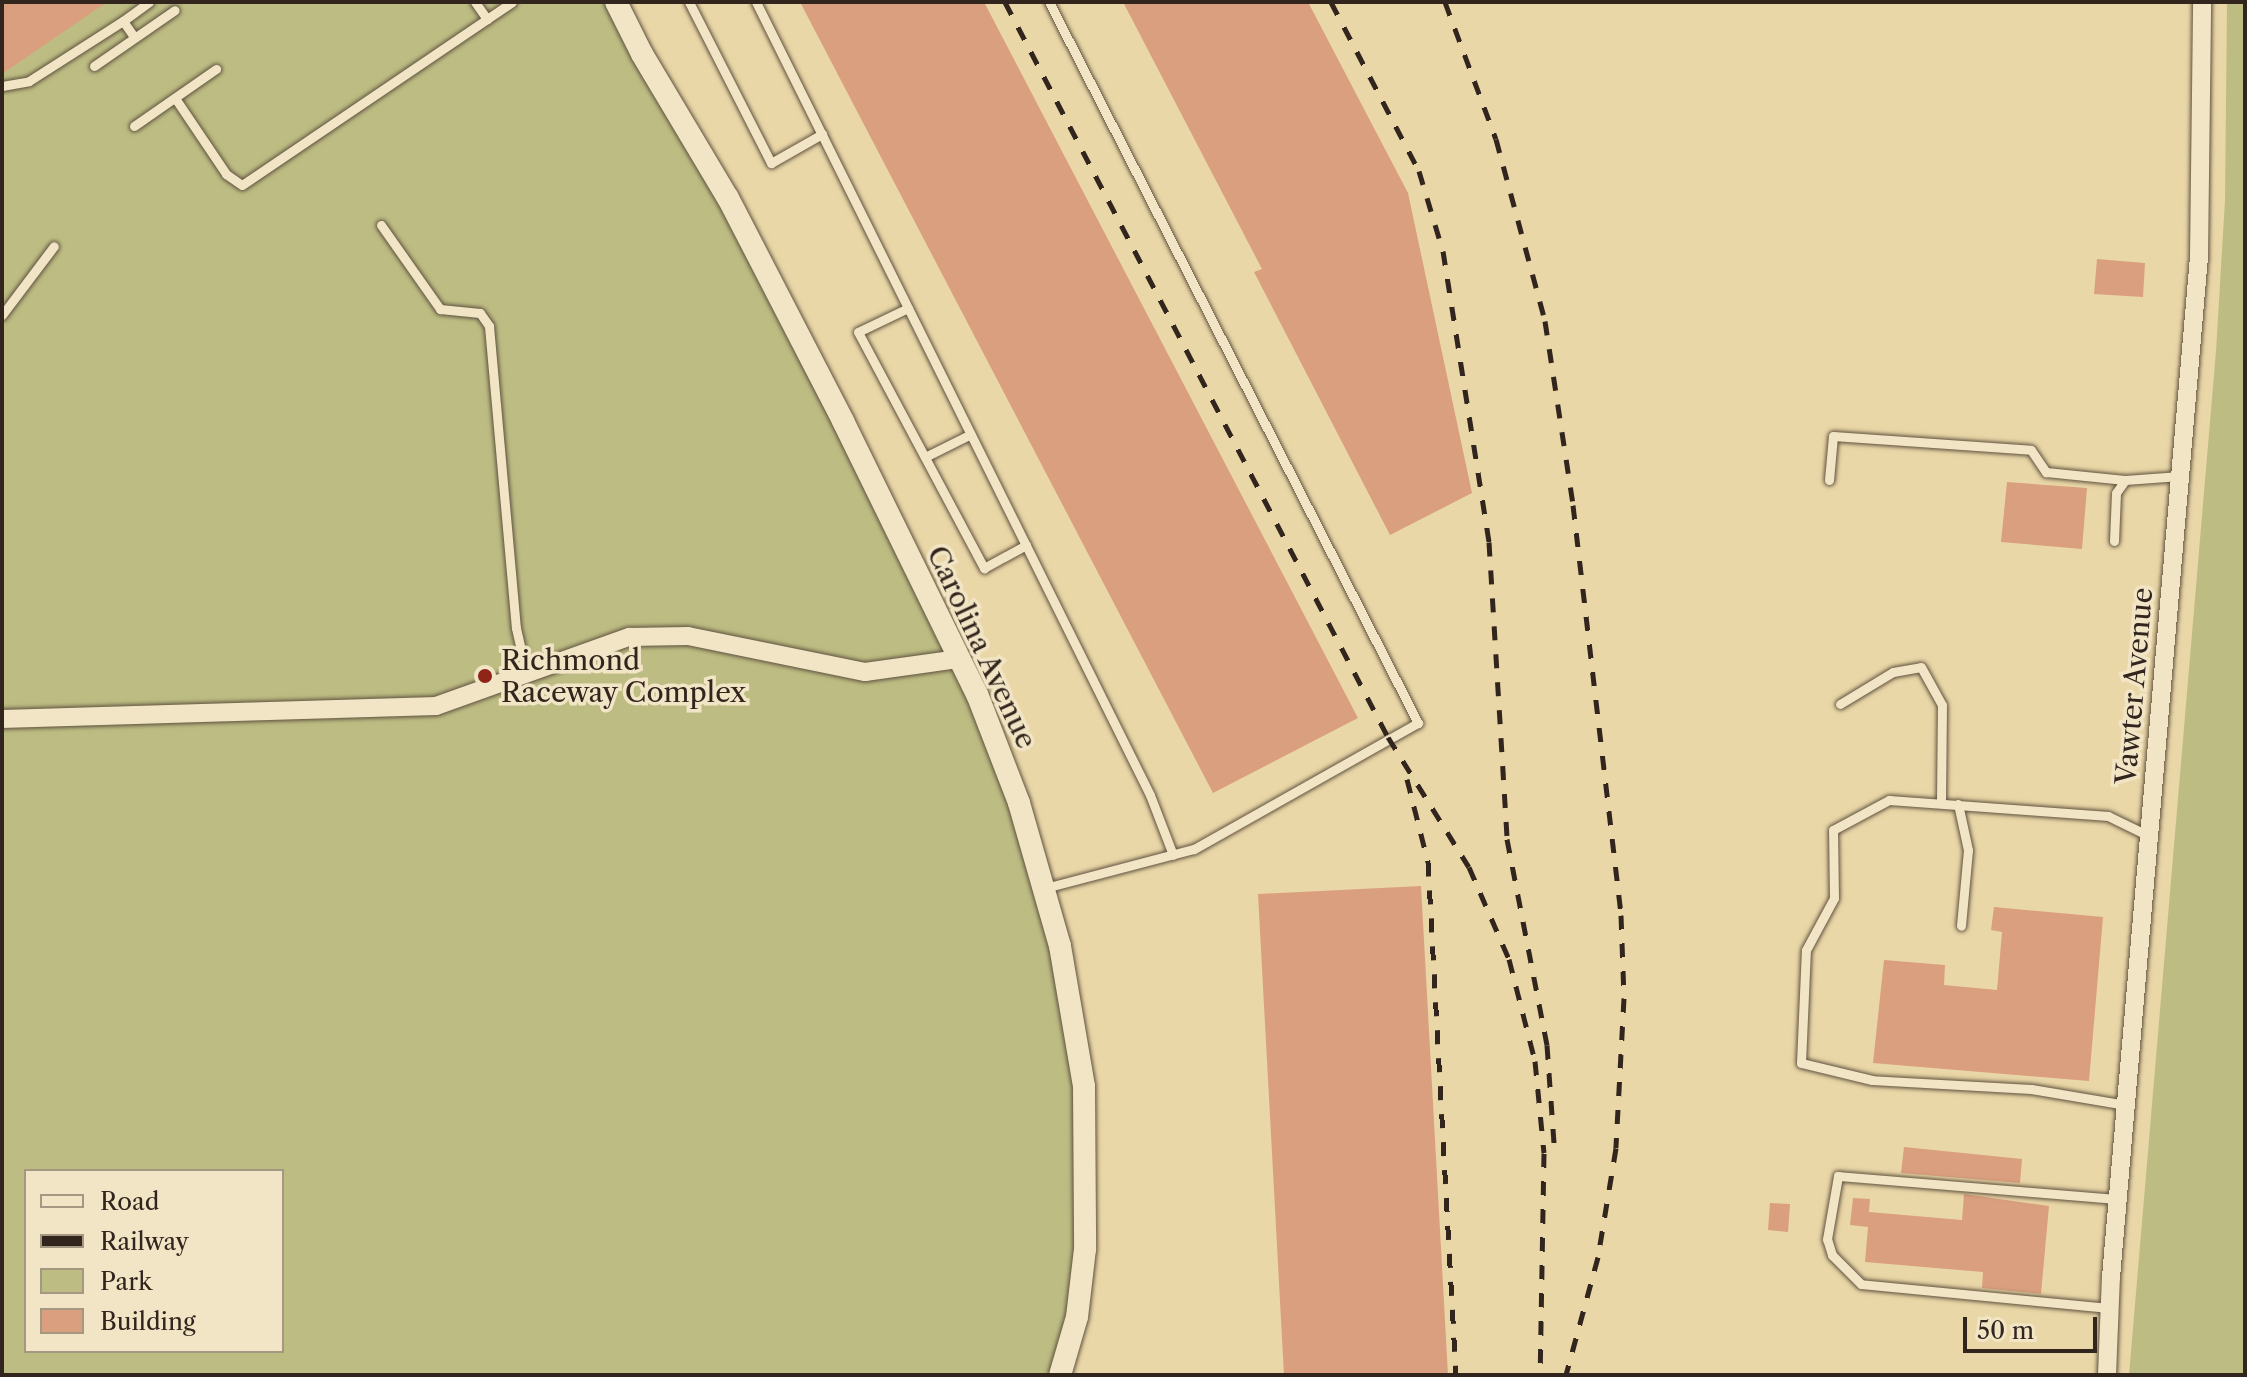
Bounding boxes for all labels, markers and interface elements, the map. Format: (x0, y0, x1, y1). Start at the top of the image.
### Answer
street label: Carolina Avenue (920, 540, 1044, 754)
street label: Vawter Avenue (2109, 585, 2159, 787)
place label: Richmond Raceway Complex (501, 643, 747, 709)
marker: Richmond Raceway Complex (476, 667, 494, 685)
legend (24, 1169, 284, 1353)
text: Road (100, 1187, 159, 1216)
text: Railway (100, 1227, 189, 1256)
text: Park (100, 1267, 152, 1296)
scale bar (1967, 1301, 2101, 1351)
text: Building (100, 1307, 196, 1336)
text: 50 m (1977, 1316, 2034, 1345)

